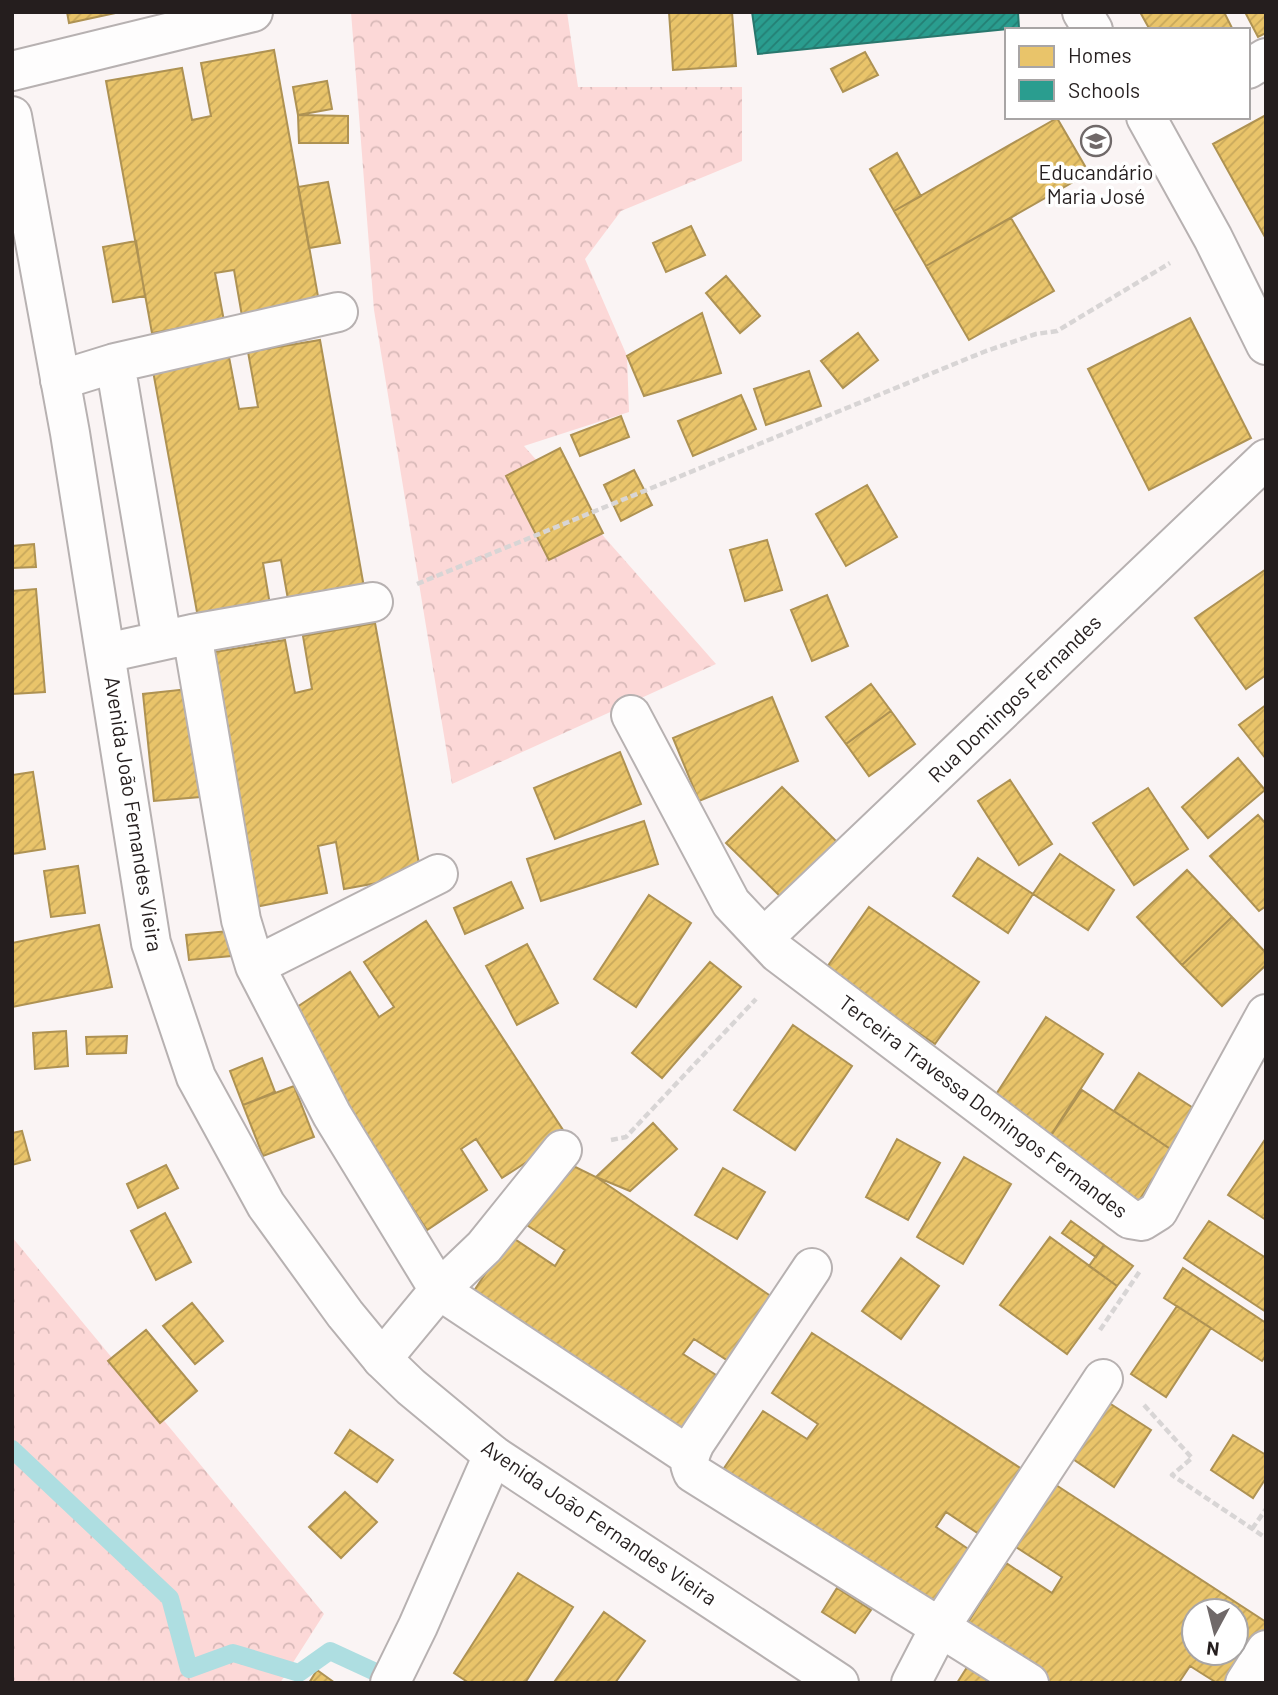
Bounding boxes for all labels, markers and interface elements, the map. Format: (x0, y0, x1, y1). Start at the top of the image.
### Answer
legend (1005, 28, 1250, 119)
text: Homes (1068, 42, 1132, 67)
text: Schools (1068, 77, 1140, 102)
school or university icon: Educandário Maria José (1079, 124, 1113, 158)
place label: Educandário Maria José (1039, 159, 1153, 208)
street label: Rua Domingos Fernandes (922, 609, 1105, 787)
street label: Avenida João Fernandes Vieira (100, 674, 169, 953)
street label: Terceira Travessa Domingos Fernandes (835, 989, 1133, 1223)
street label: Avenida João Fernandes Vieira (477, 1434, 722, 1610)
north arrow (1180, 1597, 1250, 1667)
text: N (1205, 1637, 1221, 1662)

